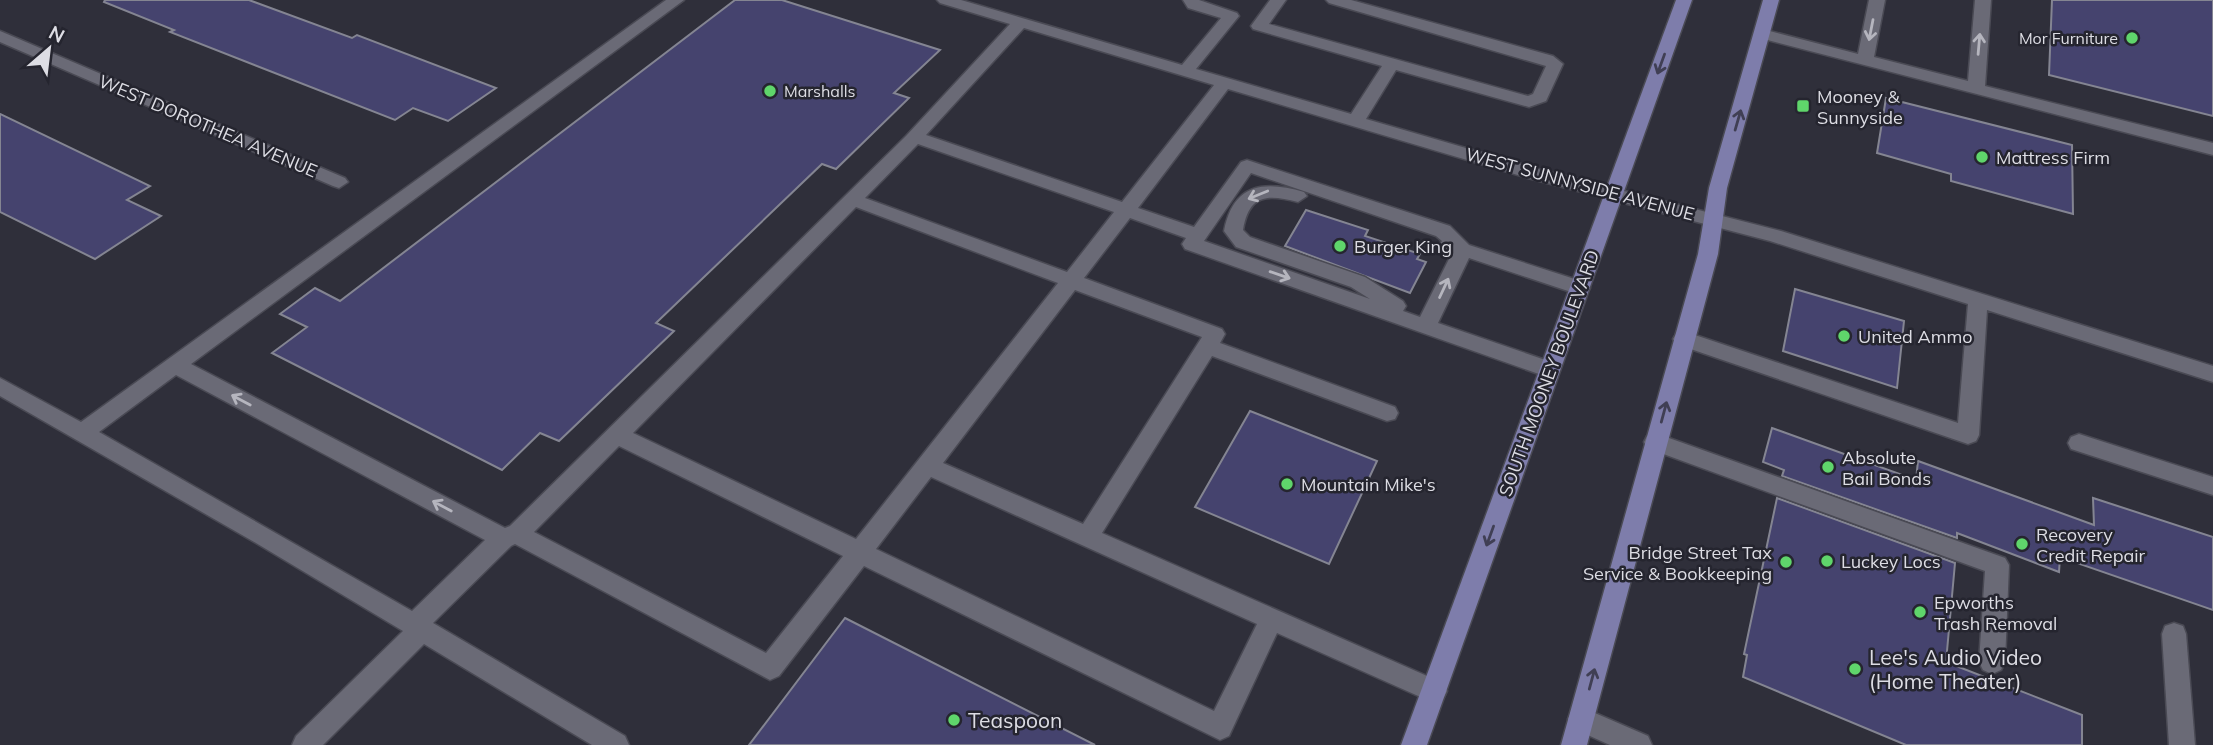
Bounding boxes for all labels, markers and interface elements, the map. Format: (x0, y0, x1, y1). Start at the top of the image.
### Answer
north arrow (14, 14, 84, 84)
one-way arrow (1864, 18, 1877, 41)
text: N (45, 20, 69, 48)
place label: Mor Furniture (2019, 28, 2118, 48)
marker: Mor Furniture (2124, 30, 2140, 46)
one-way arrow (1973, 34, 1986, 56)
one-way arrow (1653, 53, 1666, 75)
street label: WEST DOROTHEA AVENUE (95, 69, 321, 183)
place label: Marshalls (784, 81, 856, 101)
marker: Marshalls (762, 83, 778, 99)
place label: Mooney & Sunnyside (1817, 85, 1903, 129)
marker: Mooney & Sunnyside (1795, 98, 1811, 114)
one-way arrow (1732, 109, 1745, 131)
street label: WEST SUNNYSIDE AVENUE (1463, 142, 1697, 226)
place label: Mattress Firm (1996, 146, 2110, 169)
marker: Mattress Firm (1974, 149, 1990, 165)
one-way arrow (1248, 189, 1269, 202)
place label: Burger King (1354, 235, 1452, 258)
marker: Burger King (1332, 238, 1348, 254)
street label: SOUTH MOONEY BOULEVARD (1494, 247, 1604, 499)
one-way arrow (1268, 269, 1290, 282)
one-way arrow (1438, 278, 1452, 299)
place label: United Ammo (1858, 325, 1973, 348)
marker: United Ammo (1836, 328, 1852, 344)
one-way arrow (231, 392, 252, 406)
one-way arrow (1658, 401, 1671, 423)
place label: Absolute Bail Bonds (1842, 446, 1931, 490)
marker: Absolute Bail Bonds (1820, 459, 1836, 475)
place label: Mountain Mike's (1301, 473, 1436, 496)
marker: Mountain Mike's (1279, 476, 1295, 492)
one-way arrow (432, 499, 453, 512)
place label: Recovery Credit Repair (2036, 523, 2146, 567)
one-way arrow (1483, 524, 1495, 546)
marker: Recovery Credit Repair (2014, 536, 2030, 552)
place label: Bridge Street Tax Service & Bookkeeping (1583, 541, 1772, 585)
place label: Luckey Locs (1841, 550, 1941, 573)
marker: Luckey Locs (1819, 553, 1835, 569)
marker: Bridge Street Tax Service & Bookkeeping (1778, 554, 1794, 570)
place label: Epworths Trash Removal (1934, 591, 2057, 635)
marker: Epworths Trash Removal (1912, 604, 1928, 620)
place label: Lee's Audio Video (Home Theater) (1869, 644, 2042, 694)
marker: Lee's Audio Video (Home Theater) (1847, 661, 1863, 677)
one-way arrow (1586, 668, 1599, 691)
place label: Teaspoon (968, 707, 1062, 733)
marker: Teaspoon (946, 712, 962, 728)

